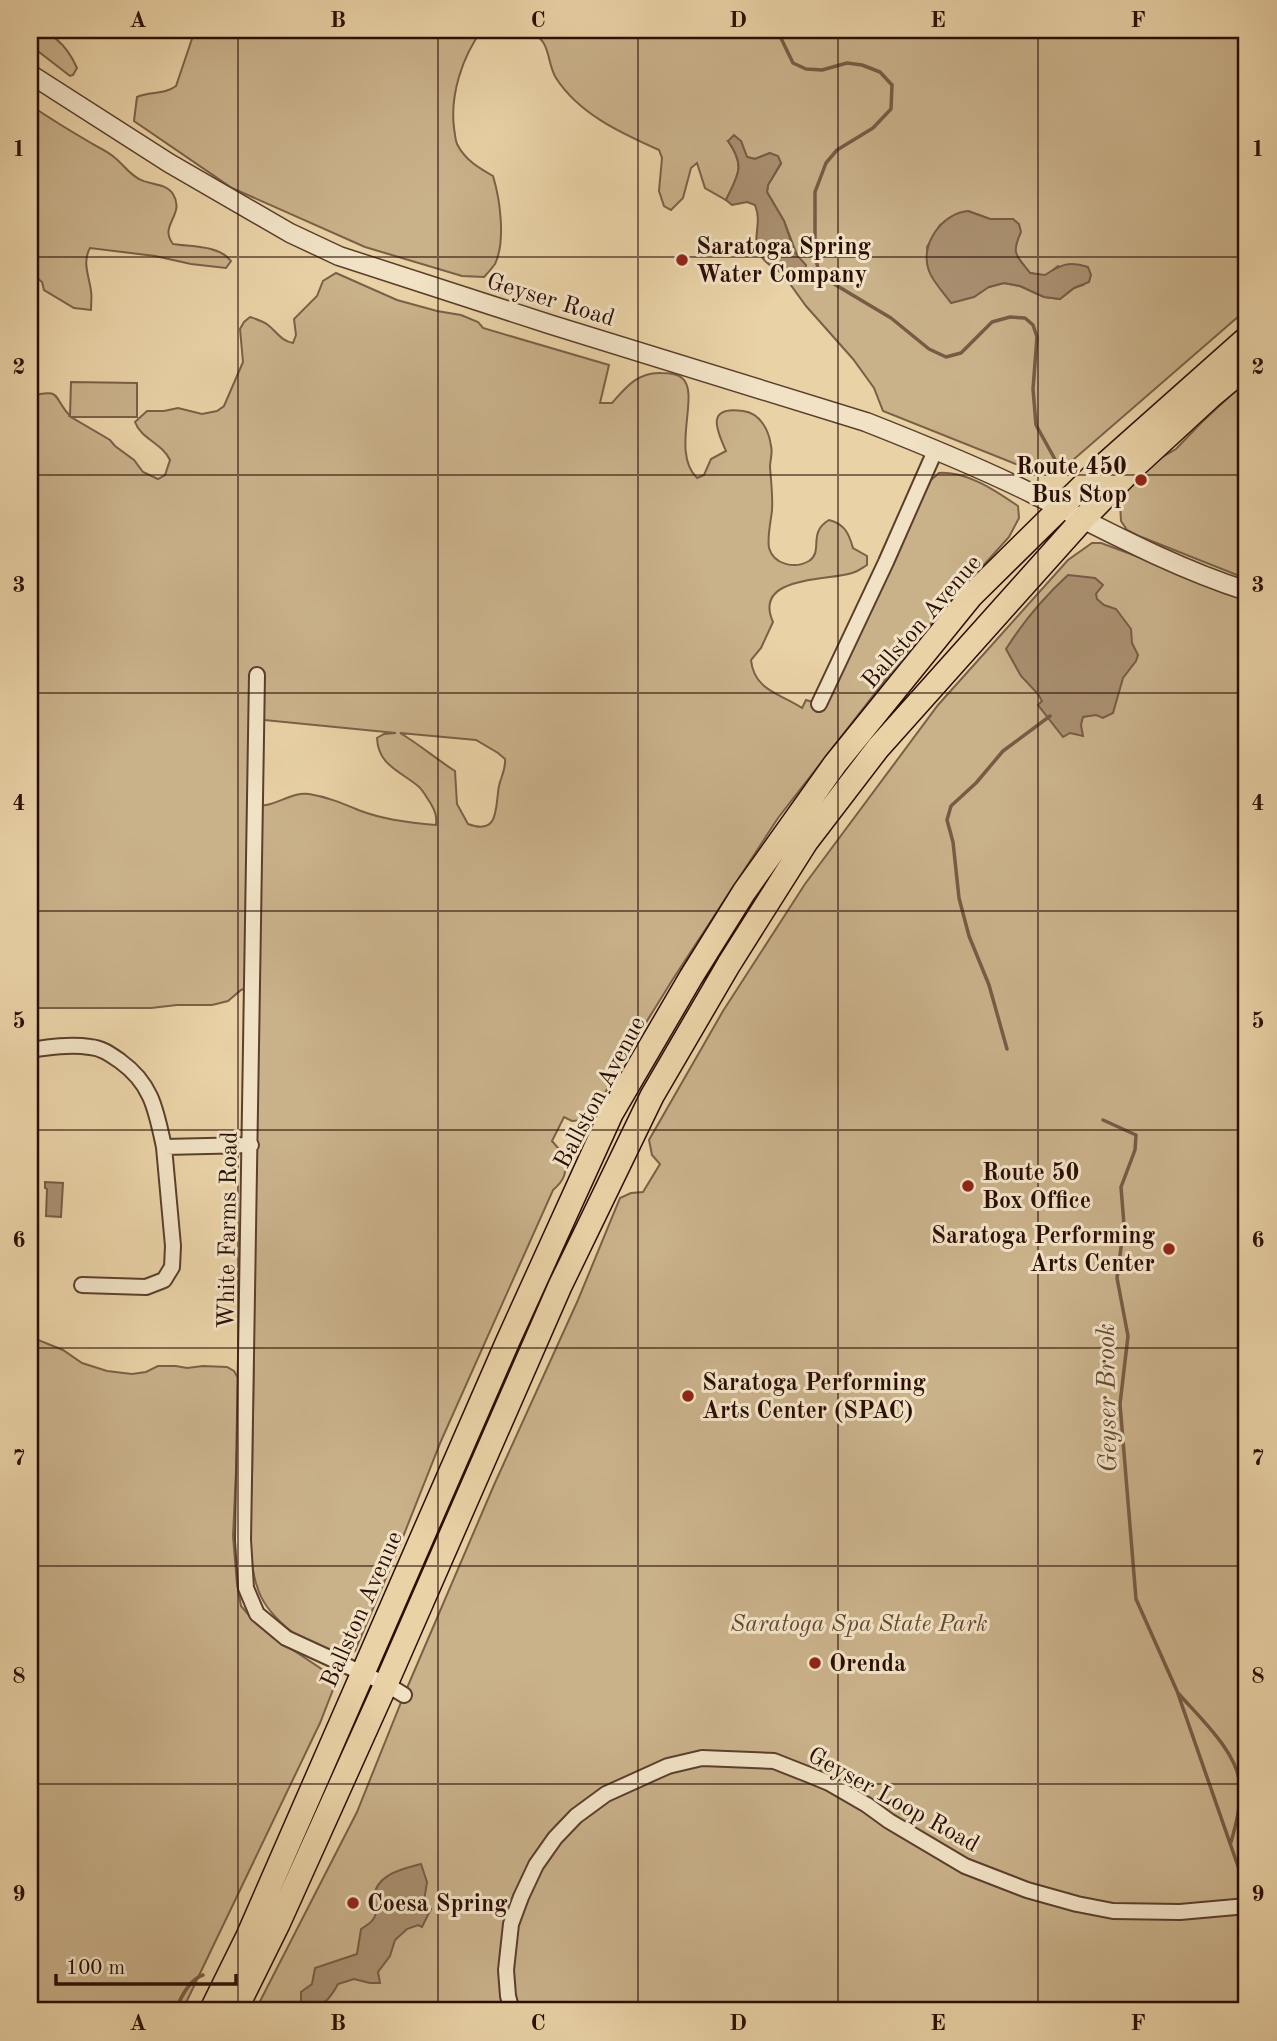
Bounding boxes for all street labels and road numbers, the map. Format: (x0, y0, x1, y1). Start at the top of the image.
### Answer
street label: Geyser Road (484, 270, 617, 332)
street label: Ballston Avenue (858, 551, 987, 694)
street label: Ballston Avenue (551, 1013, 651, 1173)
street label: White Farms Road (215, 1131, 243, 1329)
street label: Ballston Avenue (318, 1528, 408, 1691)
street label: Geyser Loop Road (803, 1744, 983, 1858)

